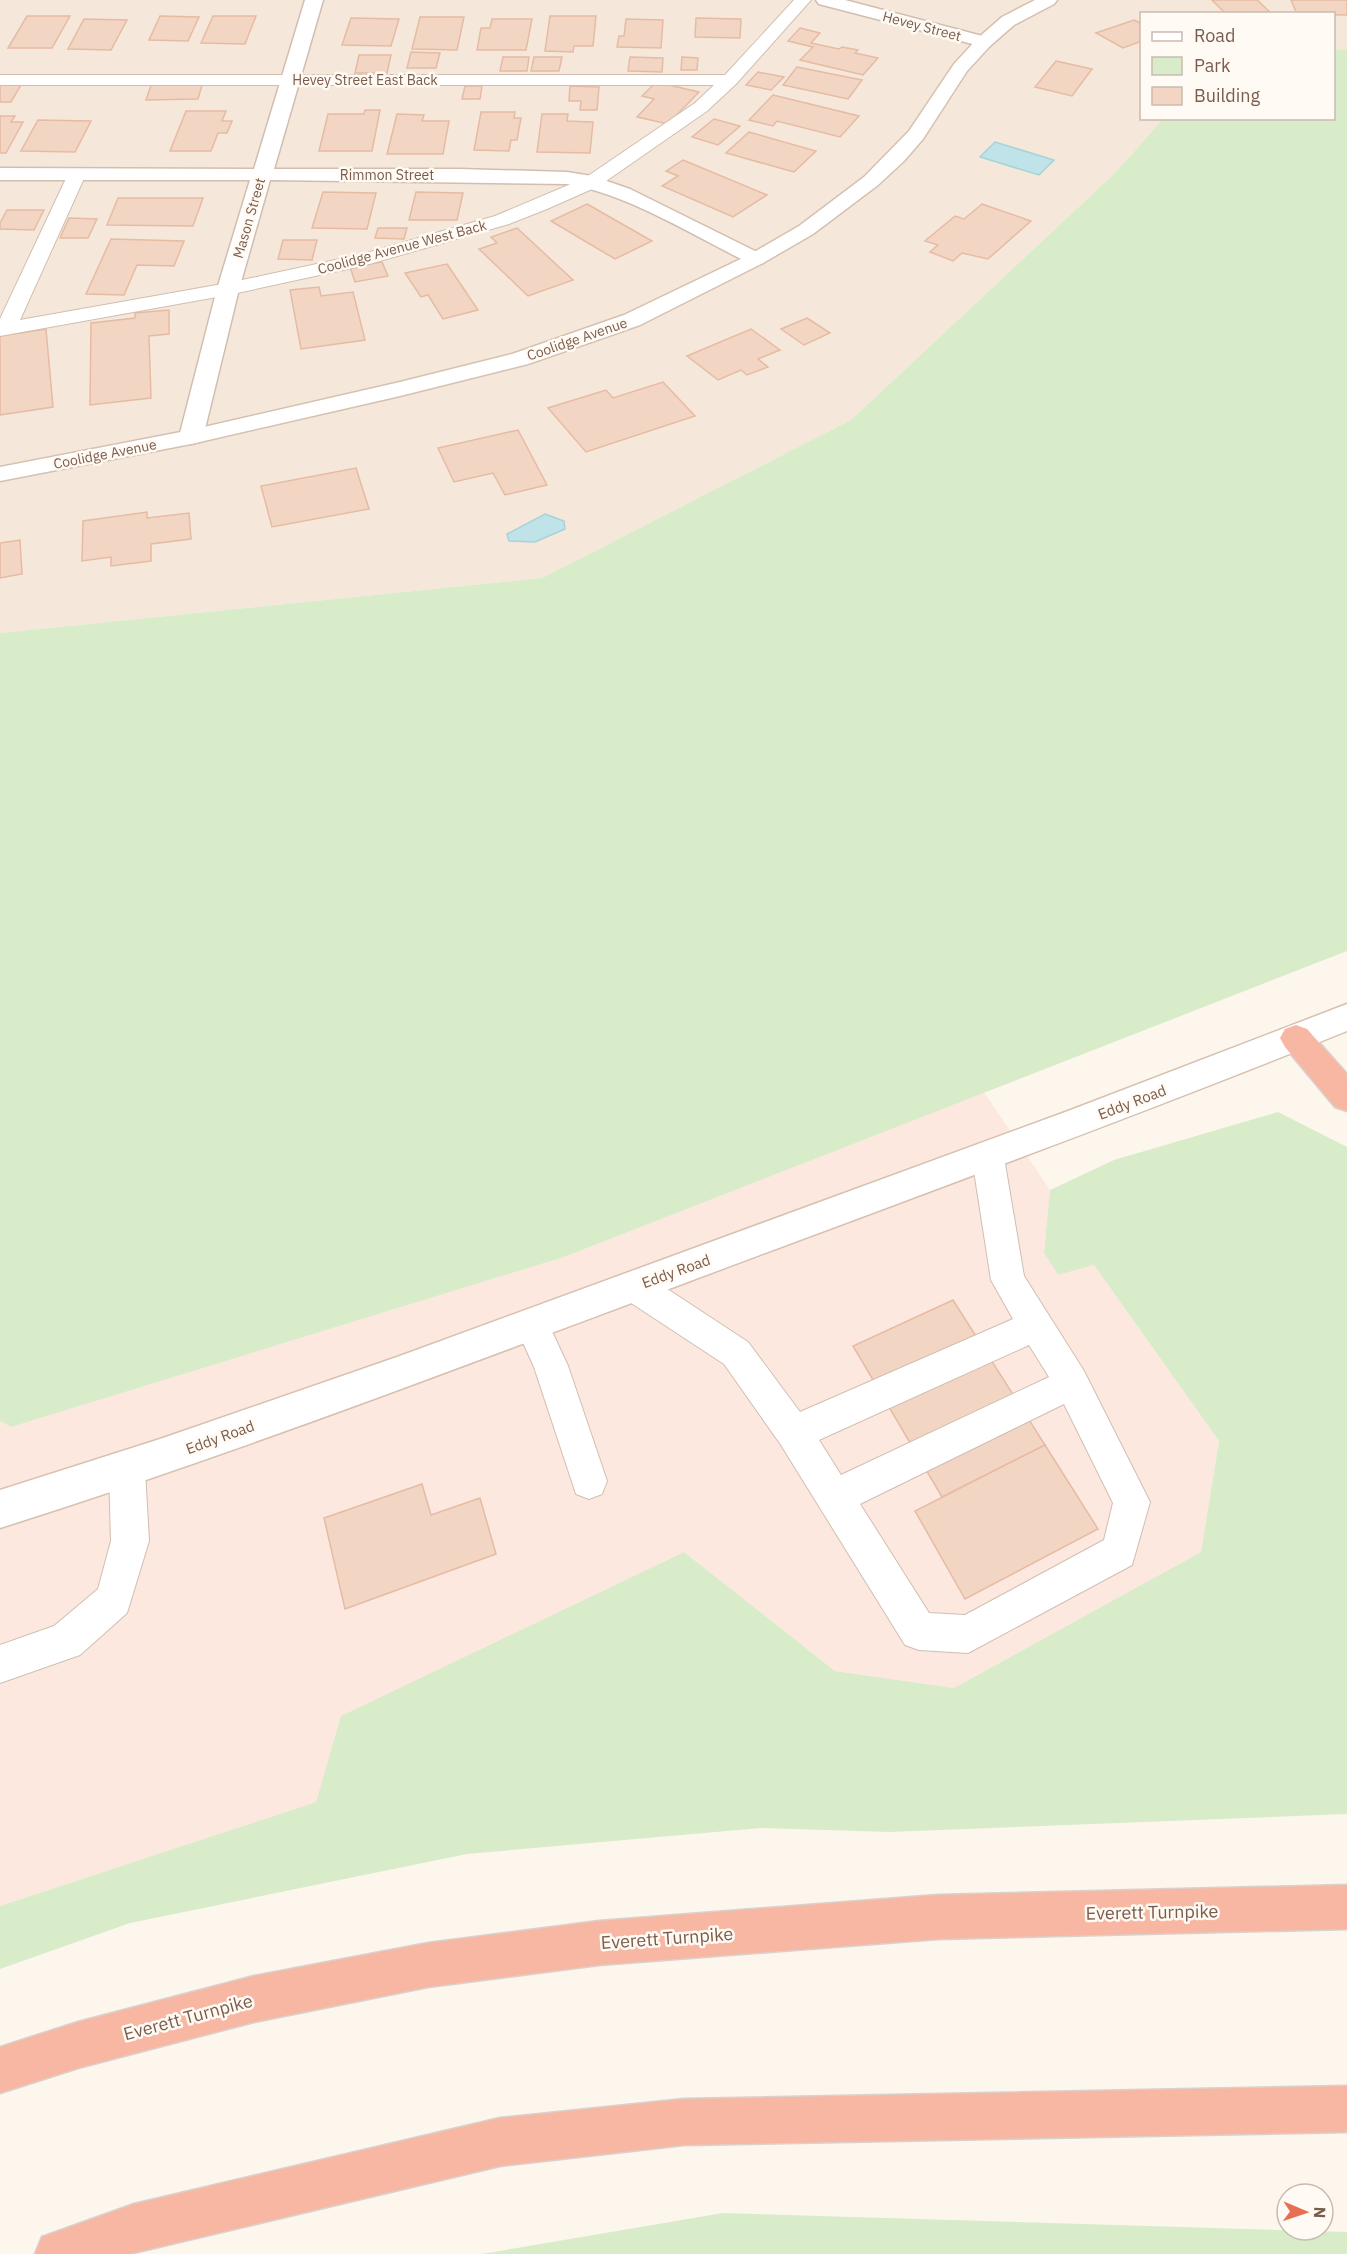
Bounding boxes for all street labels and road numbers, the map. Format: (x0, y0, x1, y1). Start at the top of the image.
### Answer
street label: Hevey Street (881, 7, 963, 45)
street label: Hevey Street East Back (292, 71, 438, 89)
street label: Rimmon Street (340, 166, 434, 184)
street label: Mason Street (229, 175, 269, 260)
street label: Coolidge Avenue West Back (316, 216, 489, 278)
street label: Coolidge Avenue (524, 313, 630, 365)
street label: Coolidge Avenue (52, 435, 158, 473)
street label: Eddy Road (1095, 1080, 1169, 1124)
street label: Eddy Road (639, 1250, 713, 1292)
street label: Eddy Road (183, 1416, 257, 1458)
street label: Everett Turnpike (1085, 1899, 1219, 1925)
street label: Everett Turnpike (600, 1922, 734, 1954)
street label: Everett Turnpike (121, 1989, 255, 2045)

